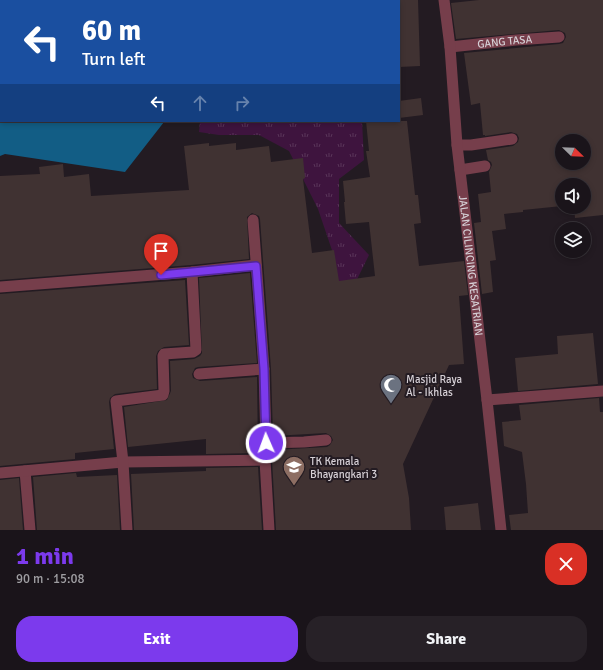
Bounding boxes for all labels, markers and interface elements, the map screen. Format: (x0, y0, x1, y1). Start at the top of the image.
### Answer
text: 60 m (82, 14, 141, 48)
icon: left (16, 16, 68, 68)
street label: GANG TASA (477, 33, 533, 51)
text: Turn left (82, 48, 145, 70)
icon: left (147, 92, 169, 114)
icon: ahead (189, 92, 211, 114)
icon: right (231, 92, 253, 114)
north arrow (555, 134, 591, 170)
map controls (555, 134, 591, 258)
button: sound (555, 178, 591, 214)
street label: JALAN CILINCING KESATRIAN (456, 195, 485, 337)
button: layers (555, 222, 591, 258)
pin (144, 234, 178, 275)
icon: arrive (150, 240, 172, 262)
mosque icon: Masjid Raya Al - Ikhlas (378, 372, 404, 405)
place label: Masjid Raya Al - Ikhlas (406, 373, 463, 399)
position arrow (245, 422, 287, 464)
school or university icon: TK Kemala Bhayangkari 3 (281, 454, 307, 487)
place label: TK Kemala Bhayangkari 3 (310, 455, 377, 481)
text: 1 min (16, 541, 74, 571)
button: close (545, 543, 587, 585)
text: 90 m · 15:08 (16, 571, 85, 587)
button: Exit (16, 616, 298, 662)
button: Share (306, 616, 587, 662)

